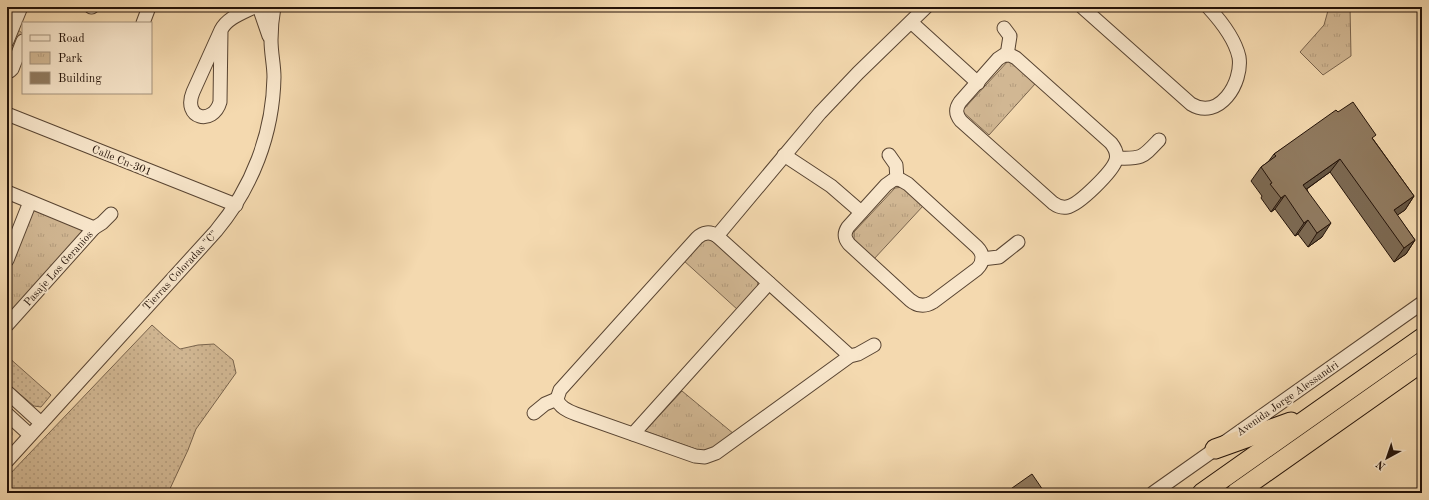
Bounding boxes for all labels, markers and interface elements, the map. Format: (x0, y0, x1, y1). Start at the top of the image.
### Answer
legend (22, 22, 152, 94)
text: Road (58, 33, 85, 45)
text: Park (58, 53, 83, 65)
text: Building (58, 73, 102, 85)
street label: Calle Cn-301 (90, 144, 153, 178)
street label: Pasaje Los Geranios (23, 229, 96, 309)
street label: Tierras Coloradas "C" (141, 229, 221, 313)
street label: Avenida Jorge Alessandri (1235, 360, 1341, 439)
north arrow (1367, 438, 1407, 478)
text: N (1374, 457, 1388, 471)

